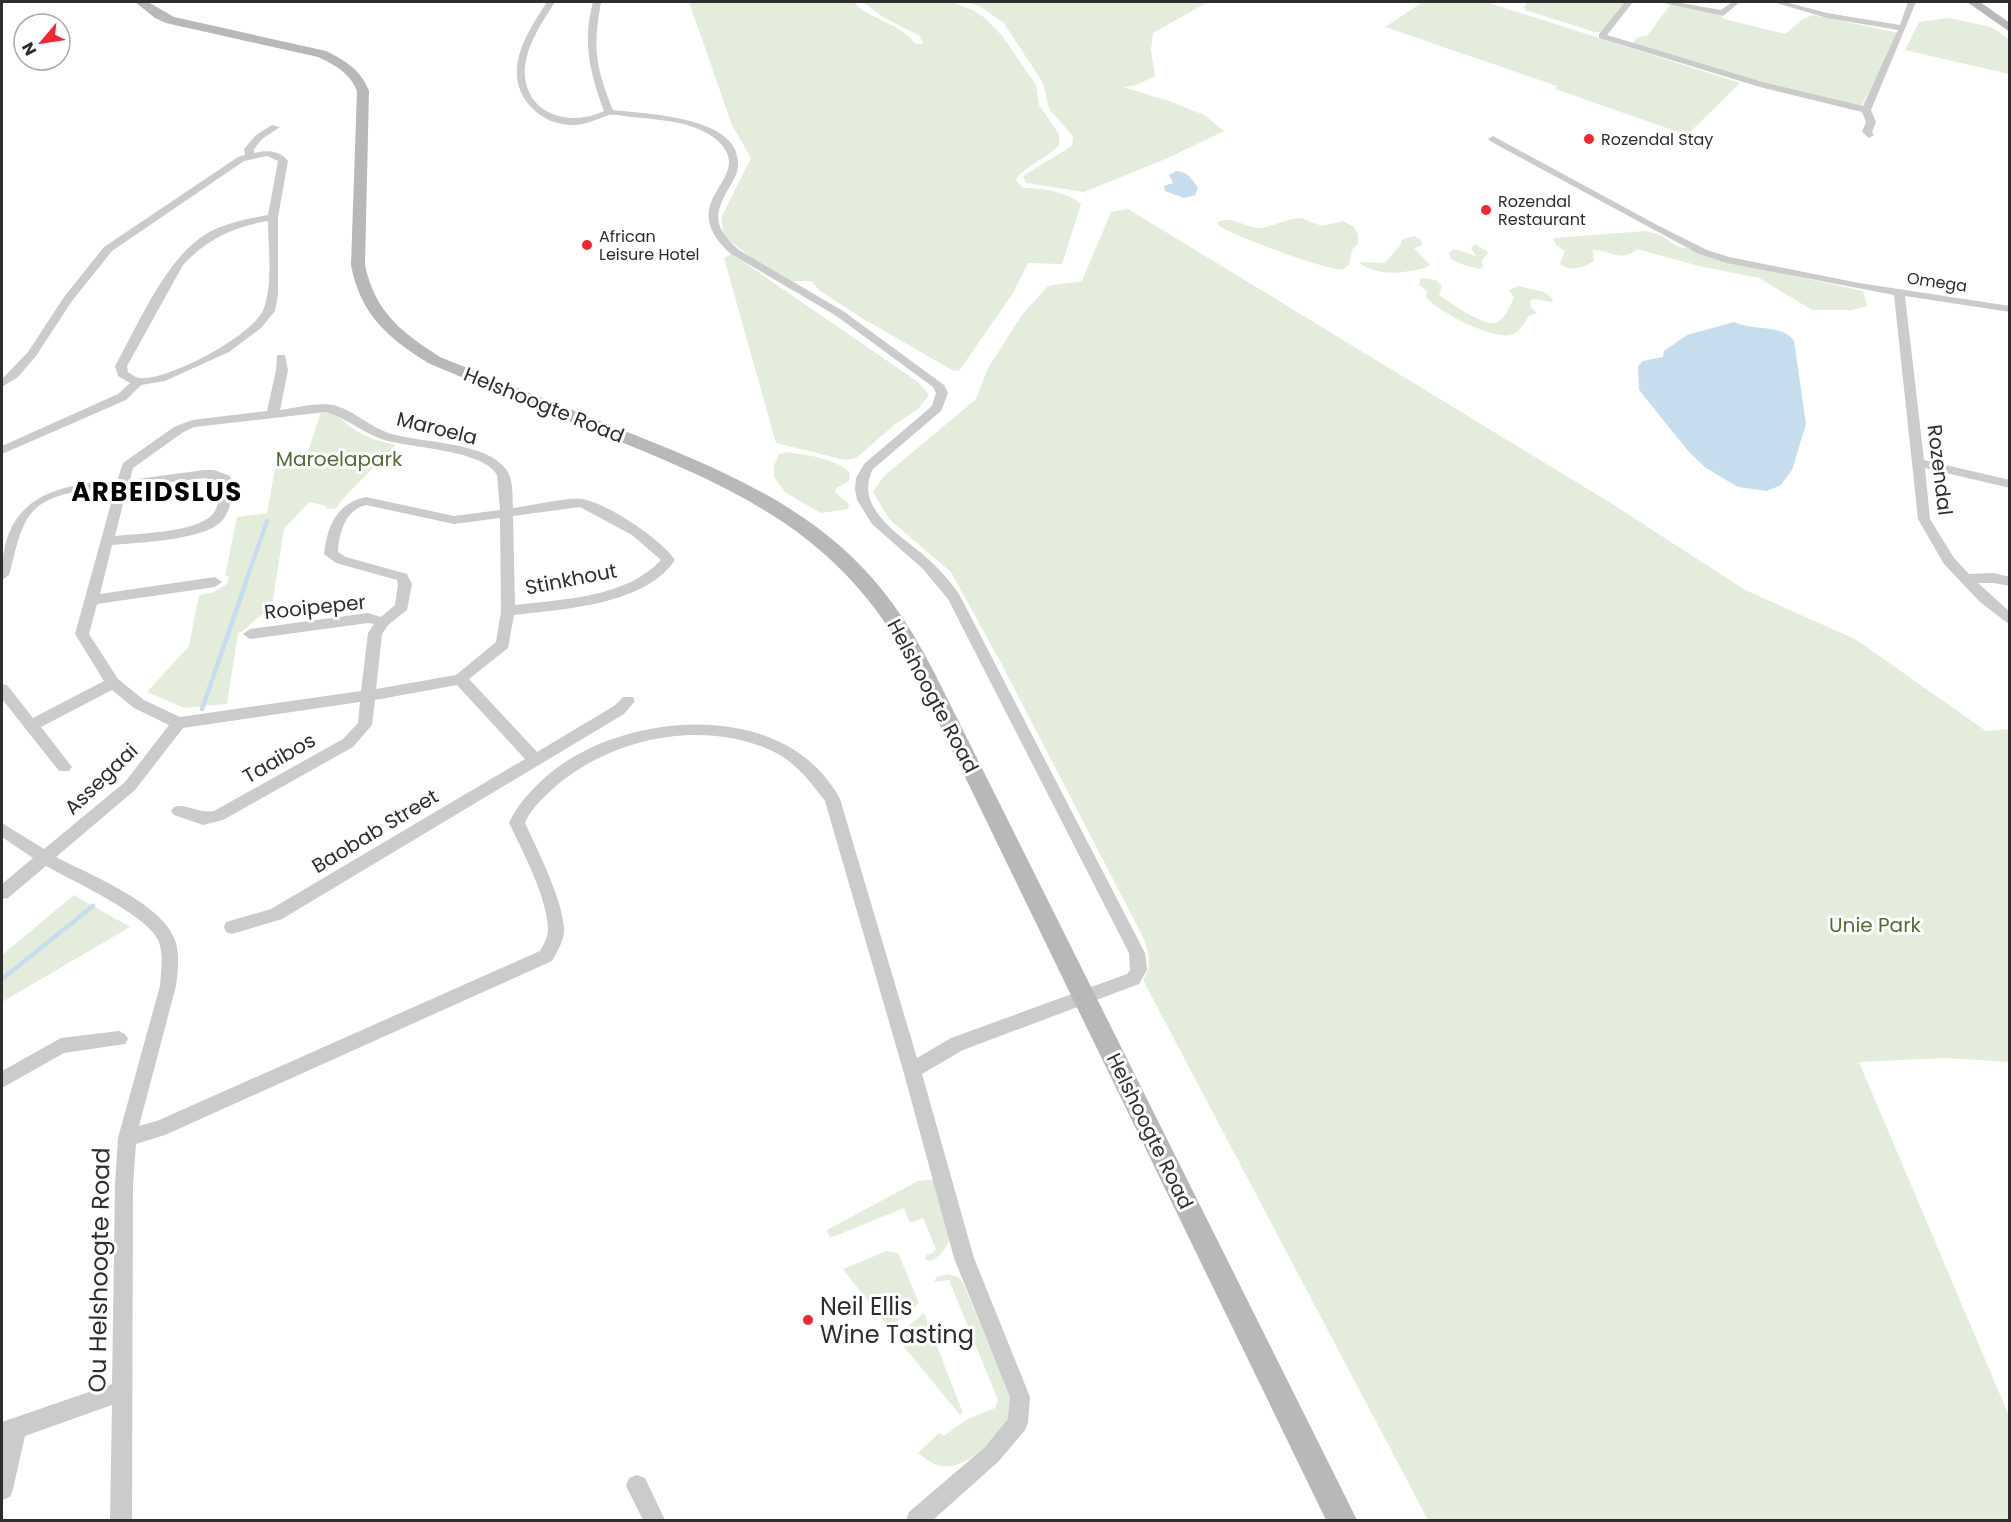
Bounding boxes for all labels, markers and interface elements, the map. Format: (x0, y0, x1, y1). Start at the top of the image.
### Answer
north arrow (12, 12, 72, 72)
text: N (16, 38, 42, 60)
place label: Rozendal Stay (1601, 128, 1713, 151)
marker: Rozendal Stay (1582, 132, 1596, 146)
place label: Rozendal Restaurant (1498, 190, 1586, 231)
marker: Rozendal Restaurant (1479, 203, 1493, 217)
place label: African Leisure Hotel (599, 225, 700, 266)
marker: African Leisure Hotel (580, 238, 594, 252)
street label: Omega (1905, 266, 1969, 298)
street label: Helshoogte Road (460, 360, 628, 450)
street label: Maroela (394, 405, 480, 451)
street label: Rozendal (1921, 423, 1959, 517)
park label: Maroelapark (276, 445, 403, 473)
district label: ARBEIDSLUS (71, 474, 243, 510)
street label: Stinkhout (523, 556, 619, 602)
street label: Rooipeper (263, 588, 367, 626)
street label: Helshoogte Road (881, 614, 985, 778)
street label: Taaibos (238, 726, 320, 790)
street label: Assegaai (58, 737, 144, 821)
street label: Baobab Street (306, 782, 444, 880)
park label: Unie Park (1829, 911, 1922, 939)
street label: Helshoogte Road (1100, 1048, 1200, 1214)
street label: Ou Helshoogte Road (80, 1147, 118, 1393)
place label: Neil Ellis Wine Tasting (820, 1290, 974, 1351)
marker: Neil Ellis Wine Tasting (801, 1313, 815, 1327)

